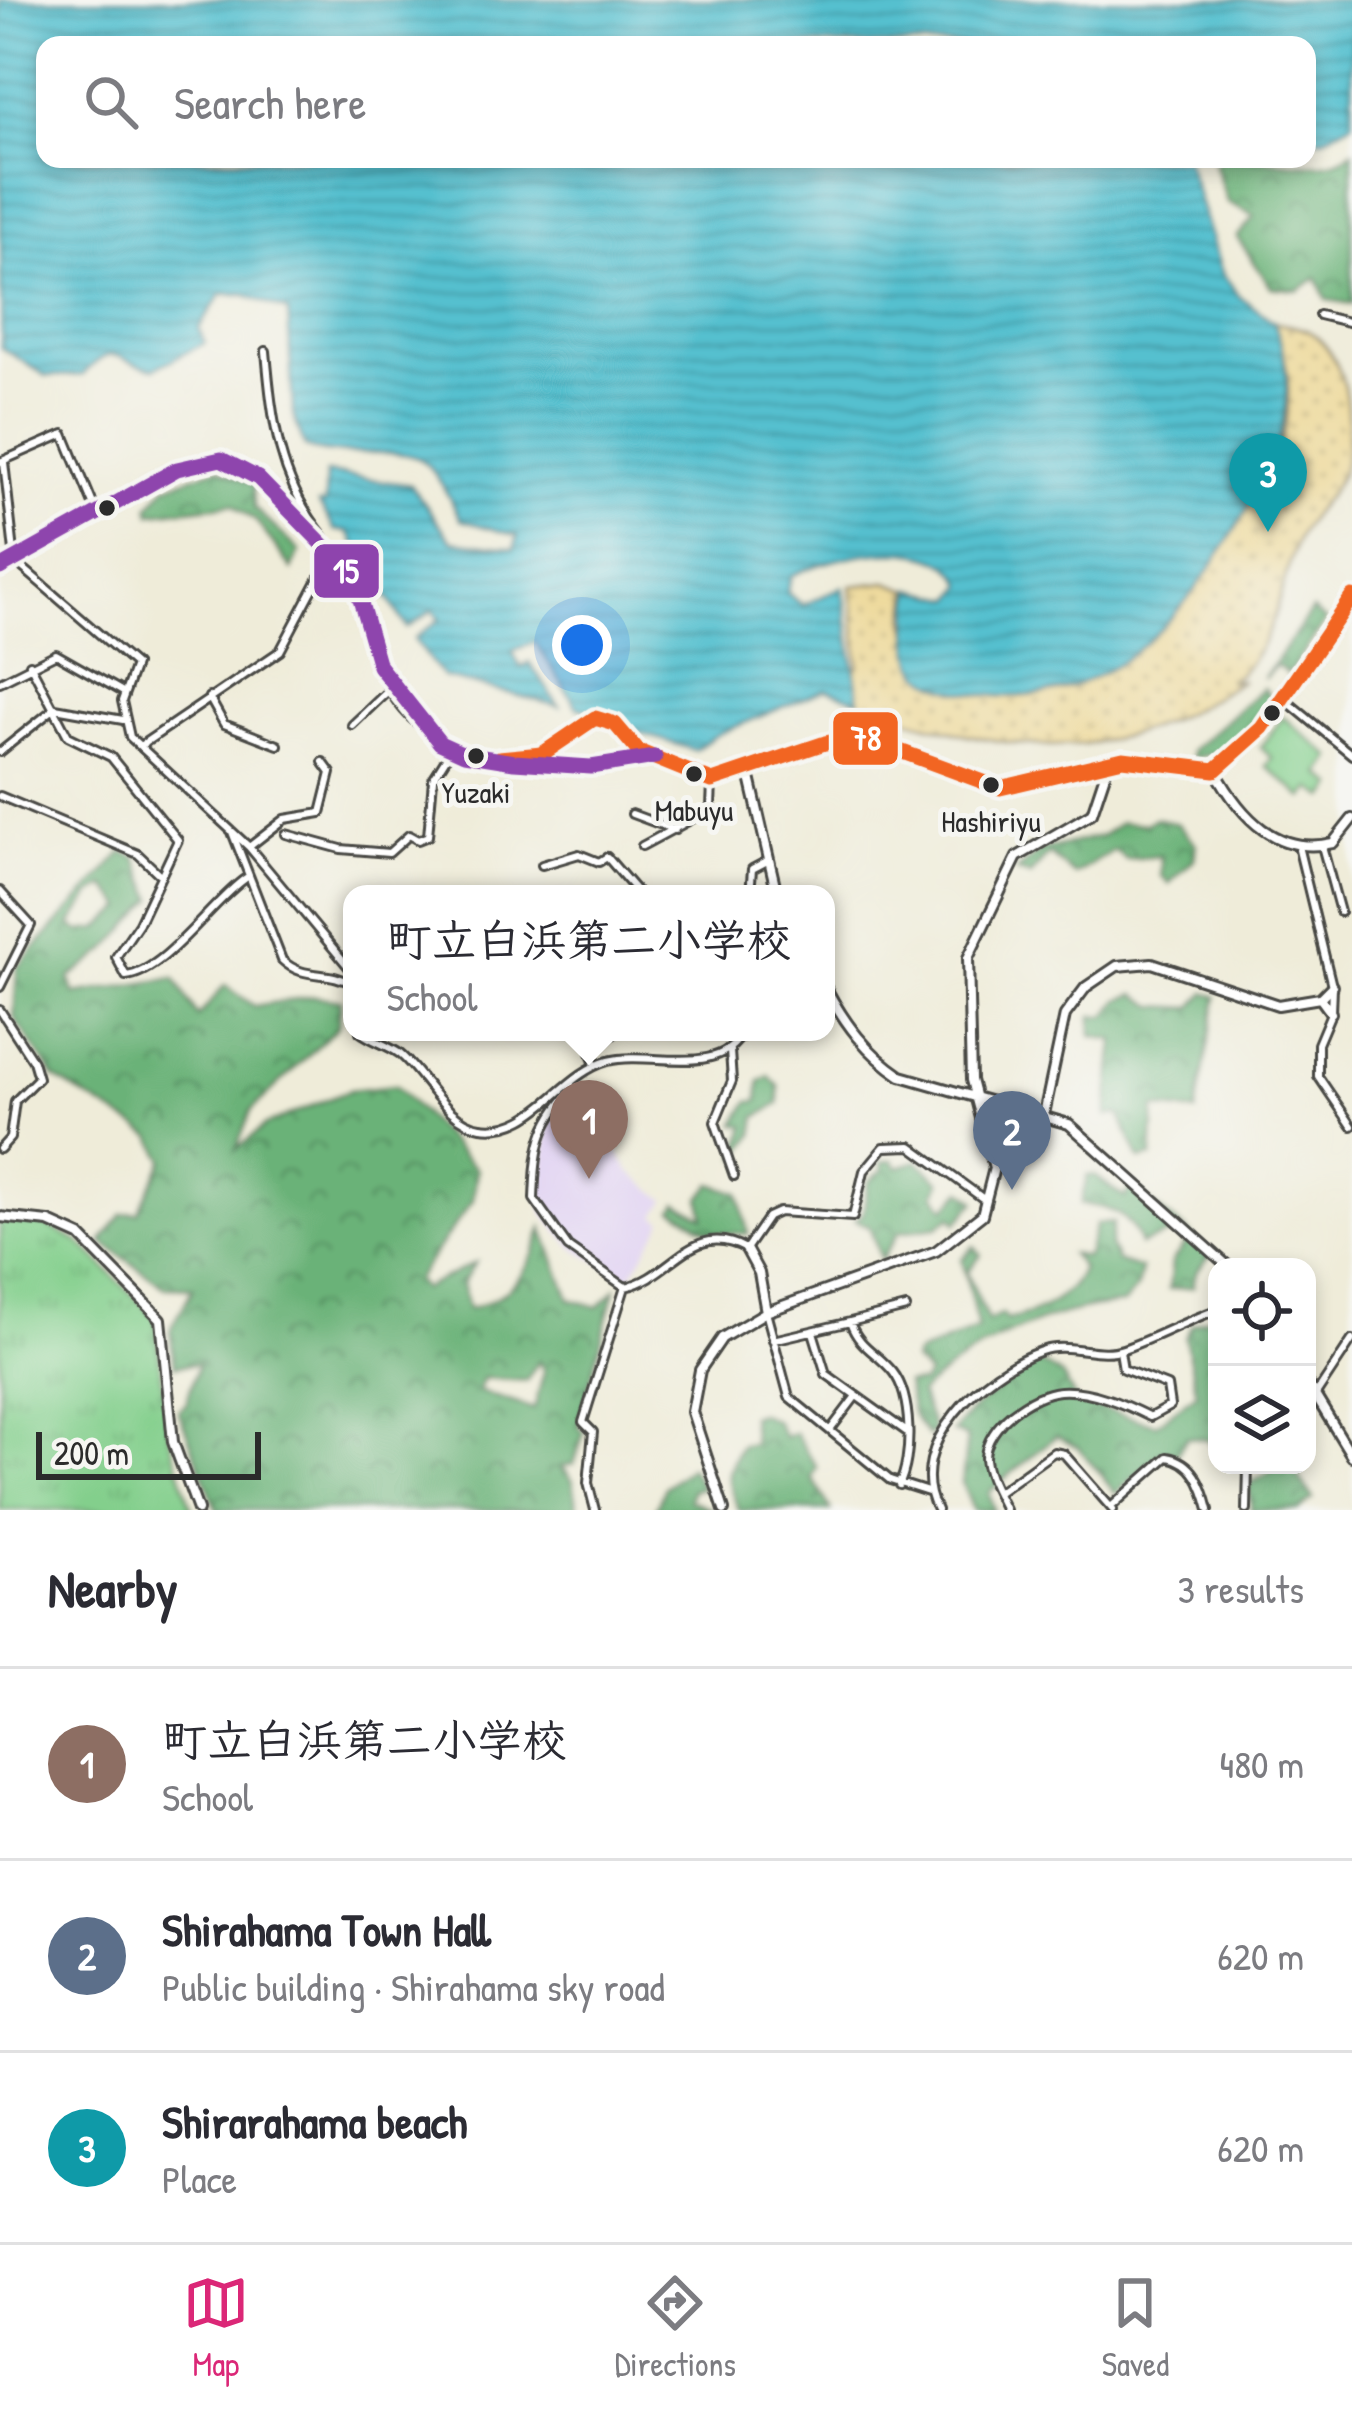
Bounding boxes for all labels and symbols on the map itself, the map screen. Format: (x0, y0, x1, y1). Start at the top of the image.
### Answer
pin: 3 (1229, 433, 1307, 532)
unlabelled marker (96, 497, 118, 519)
line badge: 15 (312, 542, 381, 600)
text: 15 (333, 549, 359, 593)
your location (552, 615, 612, 675)
unlabelled marker (1261, 702, 1283, 724)
line badge: 78 (831, 710, 900, 767)
text: 78 (851, 716, 881, 760)
marker: Yuzaki (465, 745, 487, 767)
marker: Mabuyu (683, 763, 705, 785)
place label: Yuzaki (441, 772, 511, 812)
marker: Hashiriyu (980, 774, 1002, 796)
place label: Mabuyu (655, 790, 733, 830)
place label: Hashiriyu (941, 801, 1041, 841)
pin: 1 (550, 1080, 628, 1179)
pin: 2 (973, 1091, 1051, 1190)
scale bar (36, 1426, 261, 1479)

